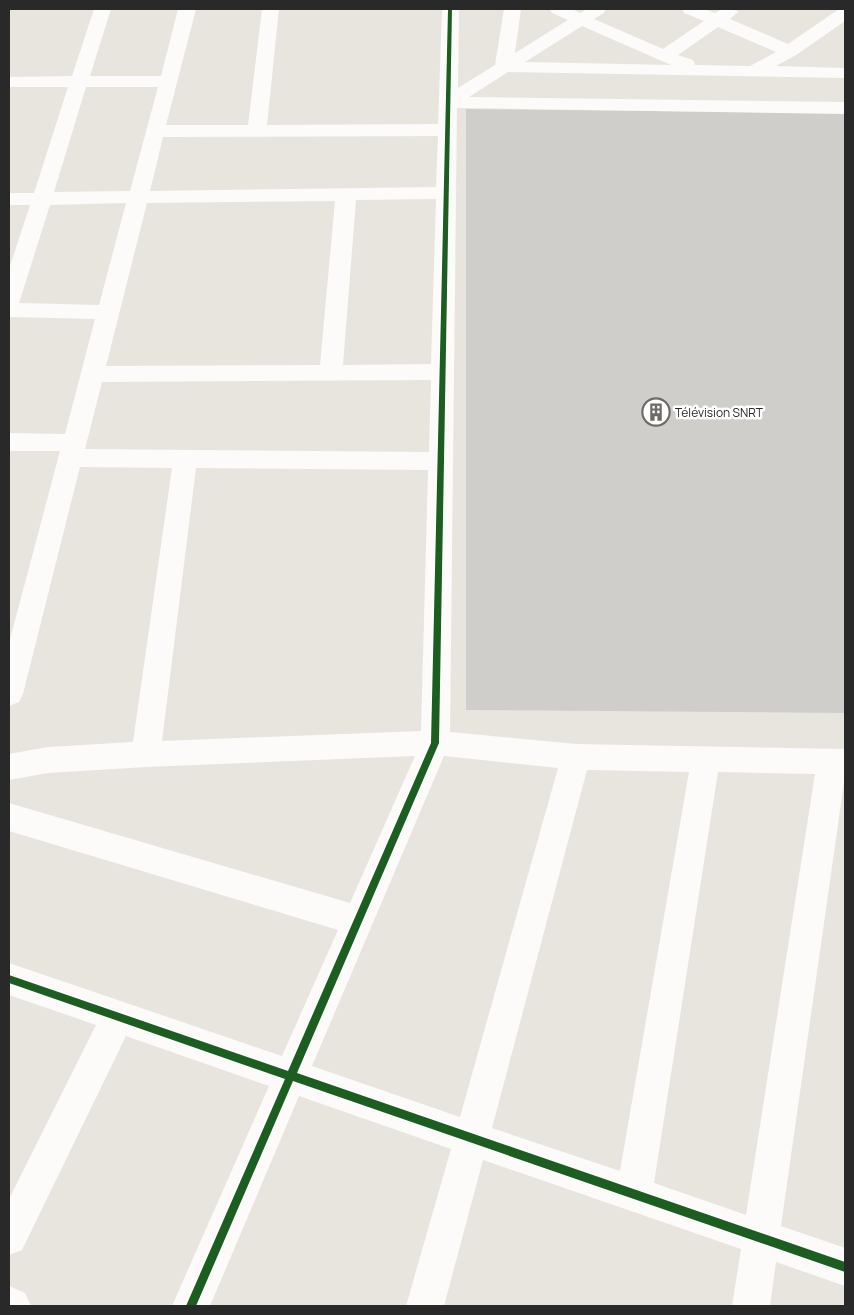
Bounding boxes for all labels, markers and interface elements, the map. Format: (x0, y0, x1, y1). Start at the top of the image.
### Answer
building icon: Télévision SNRT (641, 397, 671, 427)
place label: Télévision SNRT (675, 404, 764, 421)

